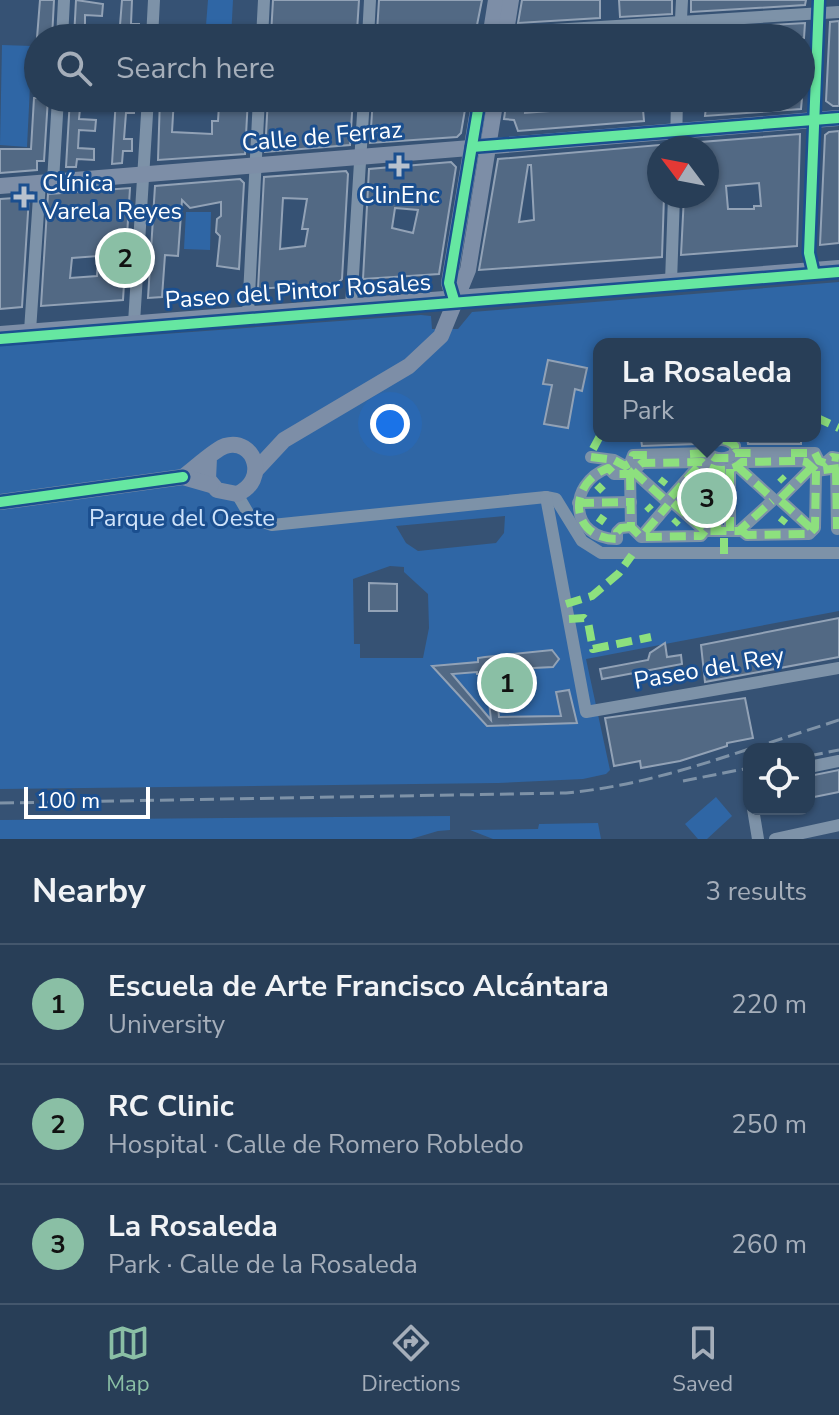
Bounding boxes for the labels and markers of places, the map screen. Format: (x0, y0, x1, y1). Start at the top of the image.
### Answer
marker: ClinEnc (388, 155, 410, 177)
place label: Clínica Varela Reyes (41, 167, 182, 227)
place label: ClinEnc (358, 179, 440, 211)
marker: Clínica Varela Reyes (13, 186, 35, 208)
pin: 2 (99, 228, 151, 288)
pin: 3 (681, 468, 733, 528)
pin: 1 (481, 653, 533, 713)

